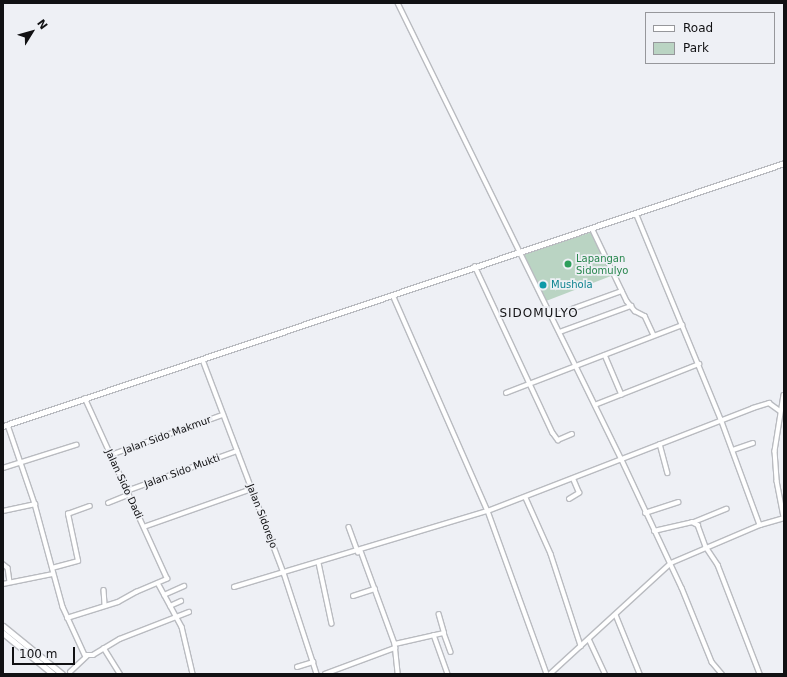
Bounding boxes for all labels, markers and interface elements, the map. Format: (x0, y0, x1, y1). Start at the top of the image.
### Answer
north arrow (12, 12, 52, 52)
legend (645, 12, 775, 64)
text: N (34, 17, 50, 32)
text: Road (683, 21, 713, 35)
text: Park (683, 41, 709, 55)
place label: Lapangan Sidomulyo (576, 252, 628, 276)
marker: Lapangan Sidomulyo (563, 259, 573, 269)
place label: Mushola (551, 279, 593, 291)
marker: Mushola (538, 280, 548, 290)
district label: SIDOMULYO (499, 307, 579, 321)
street label: Jalan Sido Makmur (121, 413, 213, 457)
street label: Jalan Sido Dadi (103, 447, 145, 521)
street label: Jalan Sido Mukti (142, 452, 222, 490)
street label: Jalan Sidorejo (244, 482, 280, 550)
scale bar (14, 639, 77, 665)
text: 100 m (19, 647, 57, 661)

